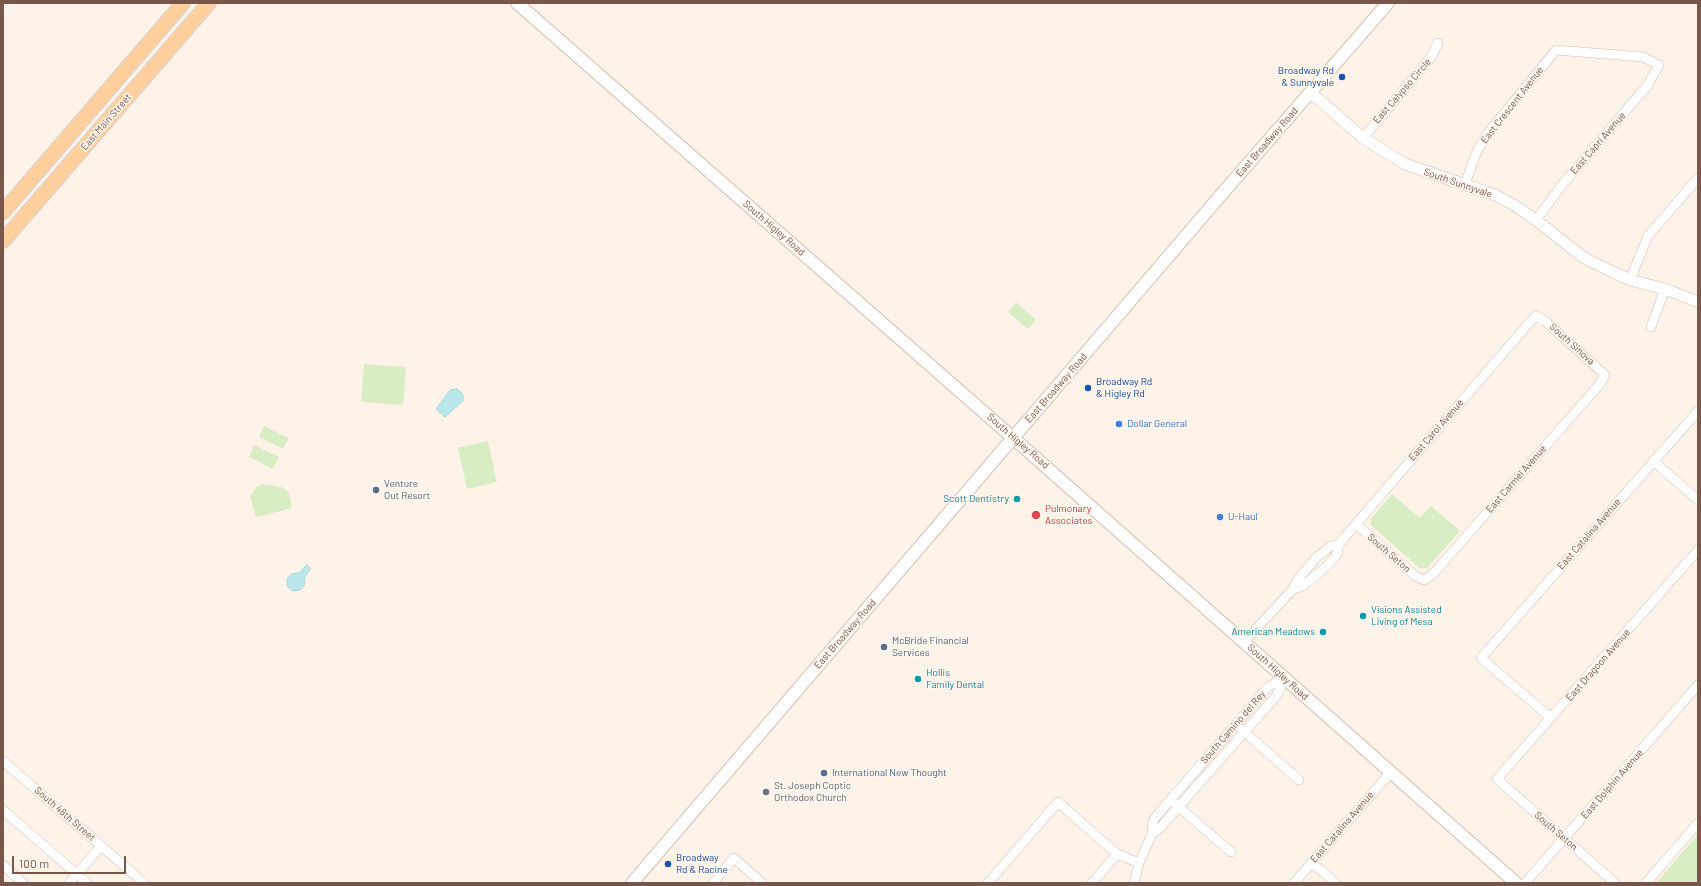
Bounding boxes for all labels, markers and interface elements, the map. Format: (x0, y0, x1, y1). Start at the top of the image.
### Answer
street label: East Calypso Circle (1370, 56, 1434, 126)
street label: East Crescent Avenue (1478, 64, 1546, 146)
place label: Broadway Rd & Sunnyvale (1278, 65, 1334, 88)
marker: Broadway Rd & Sunnyvale (1337, 72, 1347, 82)
street label: East Main Street (78, 91, 134, 153)
street label: East Broadway Road (1233, 105, 1301, 179)
street label: East Capri Avenue (1568, 110, 1628, 176)
street label: South Sunnyvale (1422, 166, 1494, 200)
street label: South Higley Road (741, 198, 807, 258)
street label: South Sinova (1547, 321, 1597, 367)
street label: East Broadway Road (1022, 351, 1090, 425)
place label: Broadway Rd & Higley Rd (1096, 376, 1152, 400)
marker: Broadway Rd & Higley Rd (1083, 383, 1093, 393)
street label: East Carol Avenue (1406, 397, 1466, 463)
street label: South Higley Road (985, 411, 1051, 471)
place label: Dollar General (1127, 418, 1187, 430)
marker: Dollar General (1114, 419, 1124, 429)
street label: East Carmel Avenue (1483, 443, 1549, 515)
place label: Venture Out Resort (384, 478, 430, 502)
marker: Venture Out Resort (371, 485, 381, 495)
place label: Scott Dentistry (943, 493, 1009, 505)
marker: Scott Dentistry (1012, 494, 1022, 504)
street label: East Catalina Avenue (1555, 496, 1623, 572)
place label: Pulmonary Associates (1045, 503, 1092, 526)
marker: Pulmonary Associates (1030, 509, 1042, 521)
place label: U-Haul (1228, 511, 1258, 523)
marker: U-Haul (1215, 512, 1225, 522)
street label: South Seton (1365, 531, 1413, 575)
street label: East Broadway Road (811, 597, 879, 671)
place label: Visions Assisted Living of Mesa (1371, 604, 1442, 628)
marker: Visions Assisted Living of Mesa (1358, 611, 1368, 621)
place label: American Meadows (1232, 626, 1315, 638)
street label: East Dragoon Avenue (1563, 626, 1633, 704)
marker: American Meadows (1318, 627, 1328, 637)
place label: McBride Financial Services (892, 635, 969, 658)
street label: South Higley Road (1245, 641, 1311, 703)
marker: McBride Financial Services (879, 642, 889, 652)
place label: Hollis Family Dental (926, 667, 984, 690)
marker: Hollis Family Dental (913, 674, 923, 684)
street label: South Camino del Rey (1198, 688, 1268, 766)
street label: East Dolphin Avenue (1579, 747, 1645, 821)
place label: International New Thought (832, 767, 947, 779)
marker: International New Thought (819, 768, 829, 778)
place label: St. Joseph Coptic Orthodox Church (774, 780, 851, 804)
street label: South 48th Street (32, 784, 98, 844)
marker: St. Joseph Coptic Orthodox Church (761, 787, 771, 797)
street label: East Catalina Avenue (1308, 789, 1376, 865)
street label: South Seton (1532, 809, 1580, 853)
scale bar (14, 848, 128, 874)
place label: Broadway Rd & Racine (676, 852, 728, 876)
text: 100 m (19, 856, 49, 870)
marker: Broadway Rd & Racine (663, 859, 673, 869)

